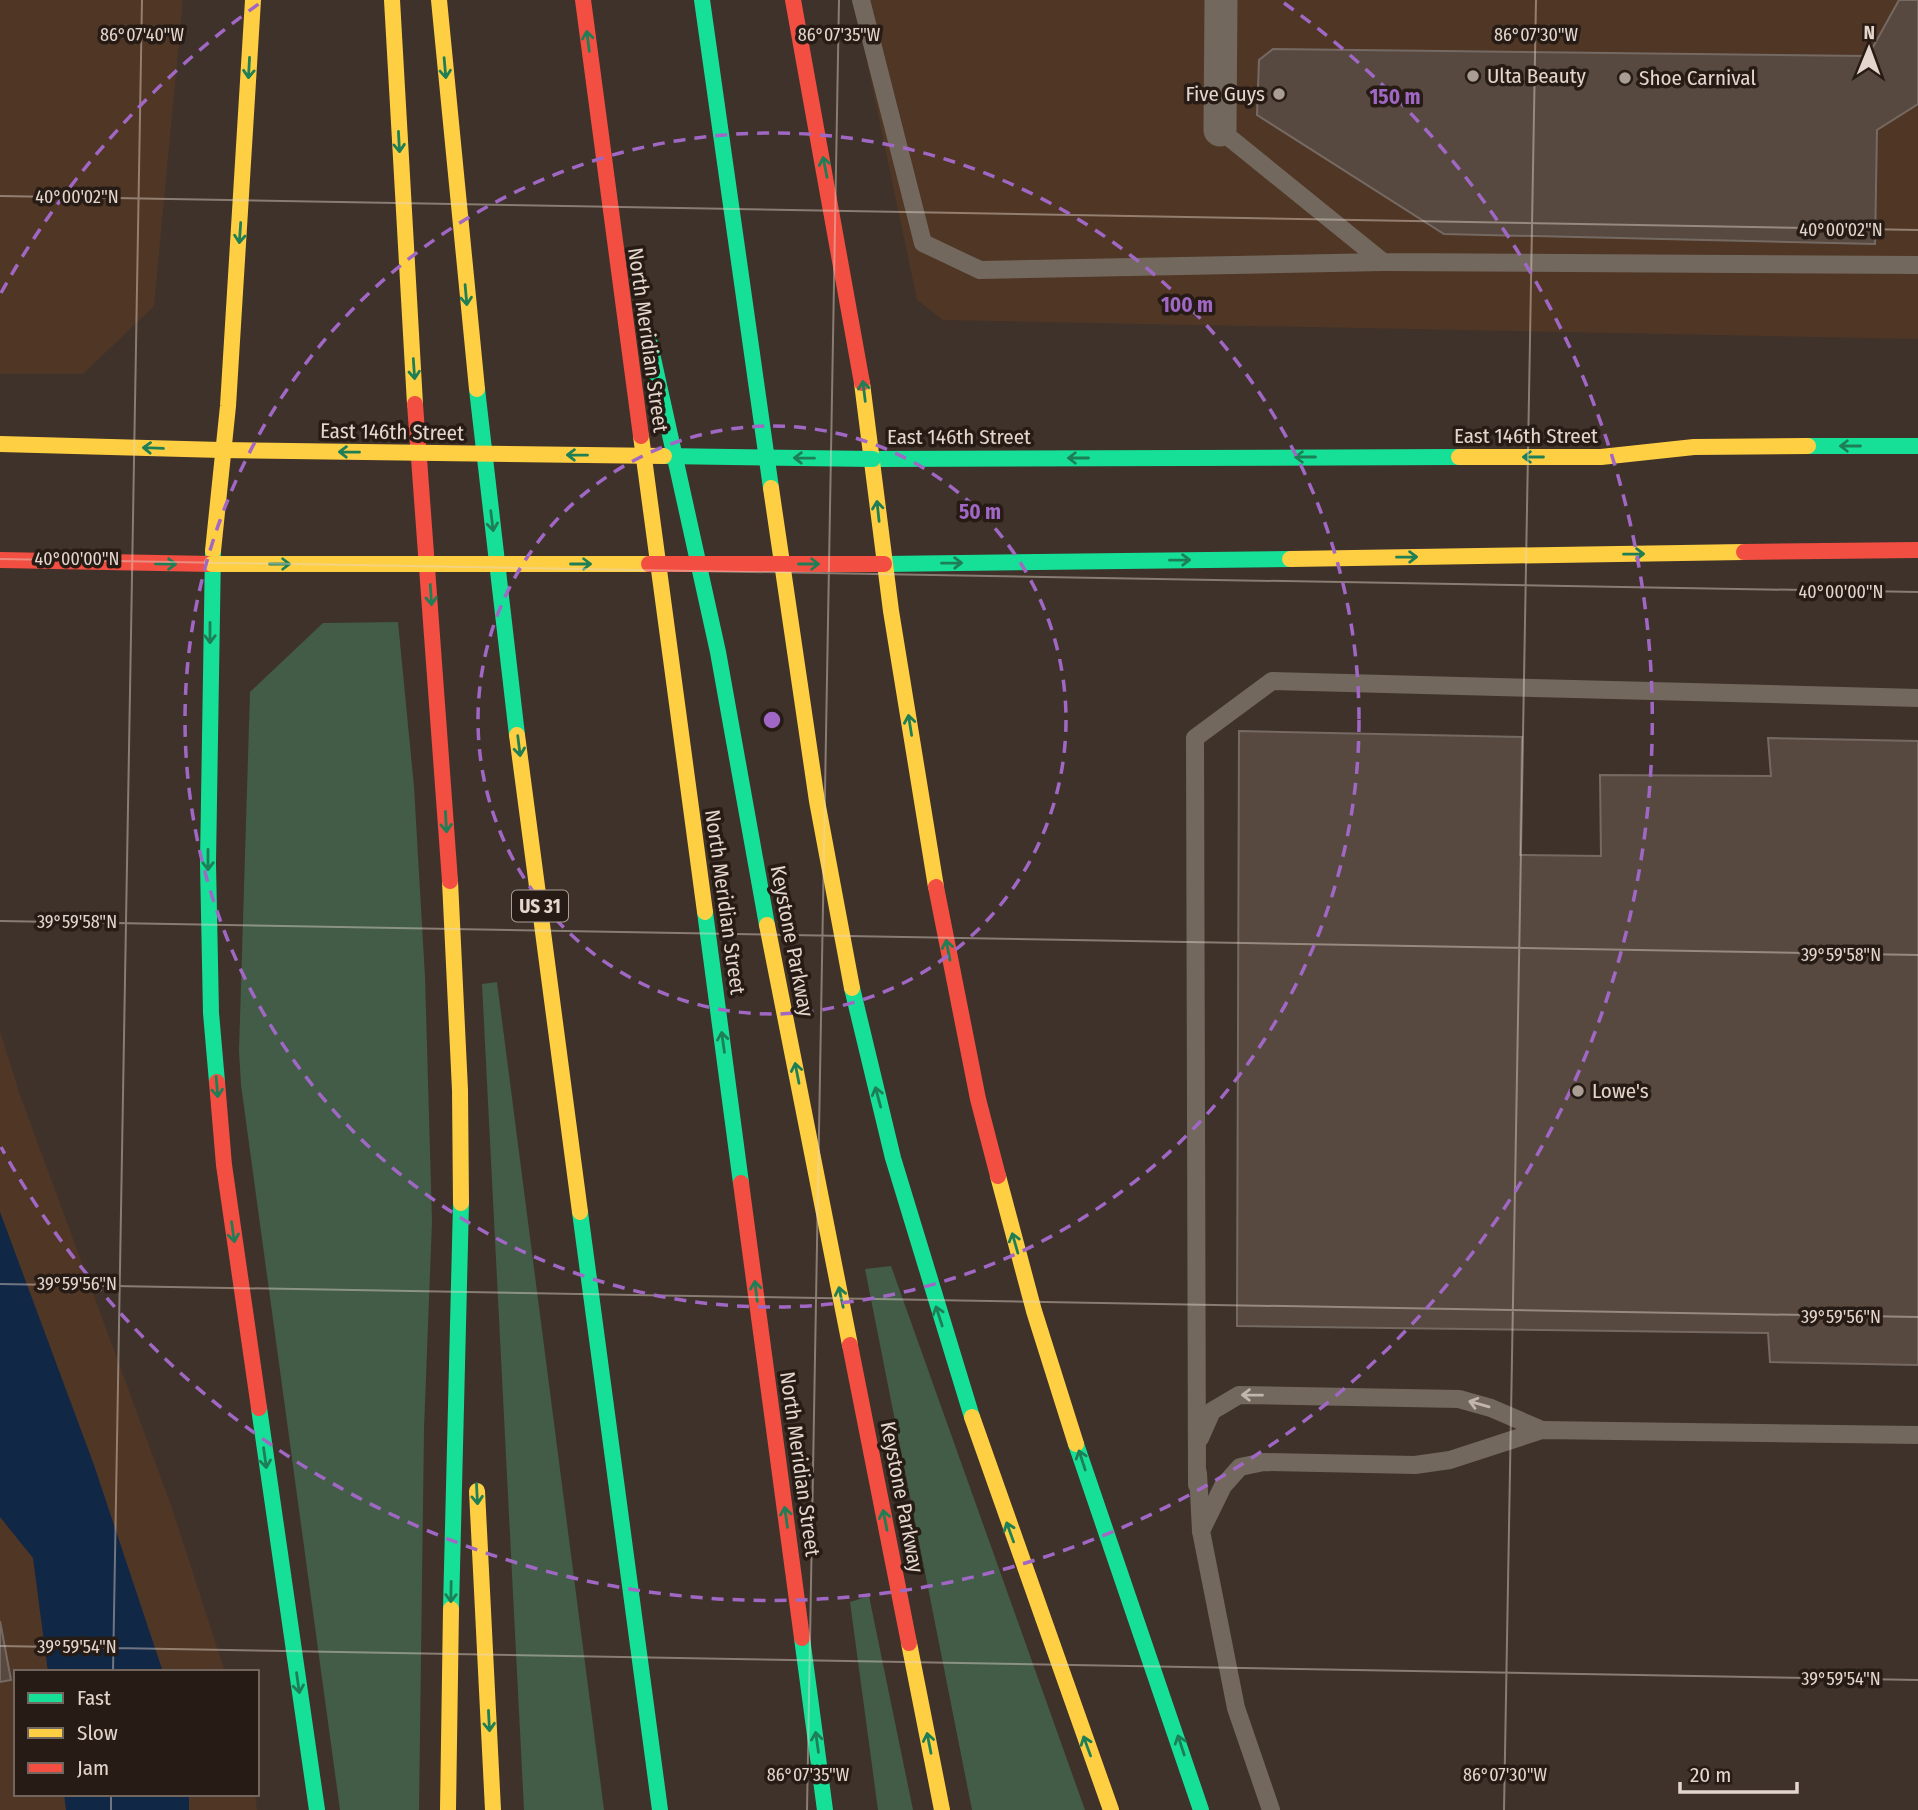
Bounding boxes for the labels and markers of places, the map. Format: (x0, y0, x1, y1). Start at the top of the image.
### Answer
place label: Ulta Beauty (1487, 63, 1587, 89)
place label: Shoe Carnival (1639, 65, 1756, 91)
marker: Ulta Beauty (1465, 68, 1481, 84)
marker: Shoe Carnival (1617, 70, 1633, 86)
place label: Five Guys (1185, 81, 1265, 107)
marker: Five Guys (1271, 86, 1287, 102)
centre of rings (760, 708, 784, 732)
place label: Lowe's (1592, 1078, 1649, 1104)
marker: Lowe's (1570, 1083, 1586, 1099)

